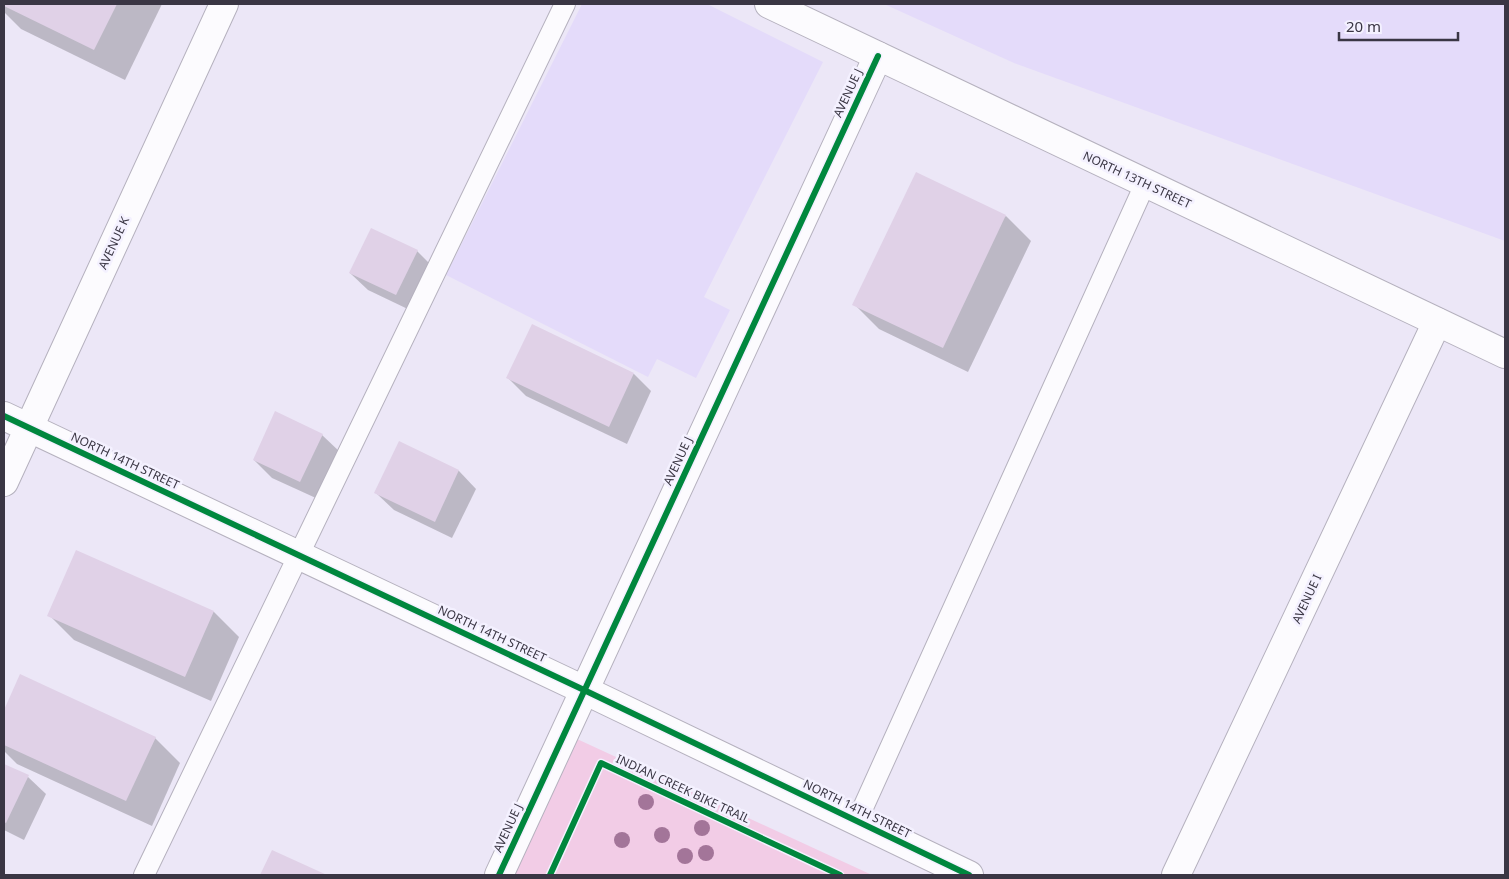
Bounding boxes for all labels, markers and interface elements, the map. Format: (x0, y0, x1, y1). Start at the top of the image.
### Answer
scale bar (1339, 10, 1458, 42)
text: 20 m (1346, 16, 1381, 36)
street label: AVENUE J (829, 66, 866, 120)
street label: NORTH 13TH STREET (1080, 147, 1194, 212)
street label: AVENUE K (94, 213, 133, 272)
street label: NORTH 14TH STREET (68, 428, 182, 493)
street label: AVENUE J (659, 434, 696, 488)
street label: AVENUE I (1288, 571, 1325, 626)
street label: NORTH 14TH STREET (435, 601, 549, 666)
street label: INDIAN CREEK BIKE TRAIL (613, 750, 753, 827)
street label: NORTH 14TH STREET (801, 775, 914, 842)
street label: AVENUE J (489, 801, 526, 855)

